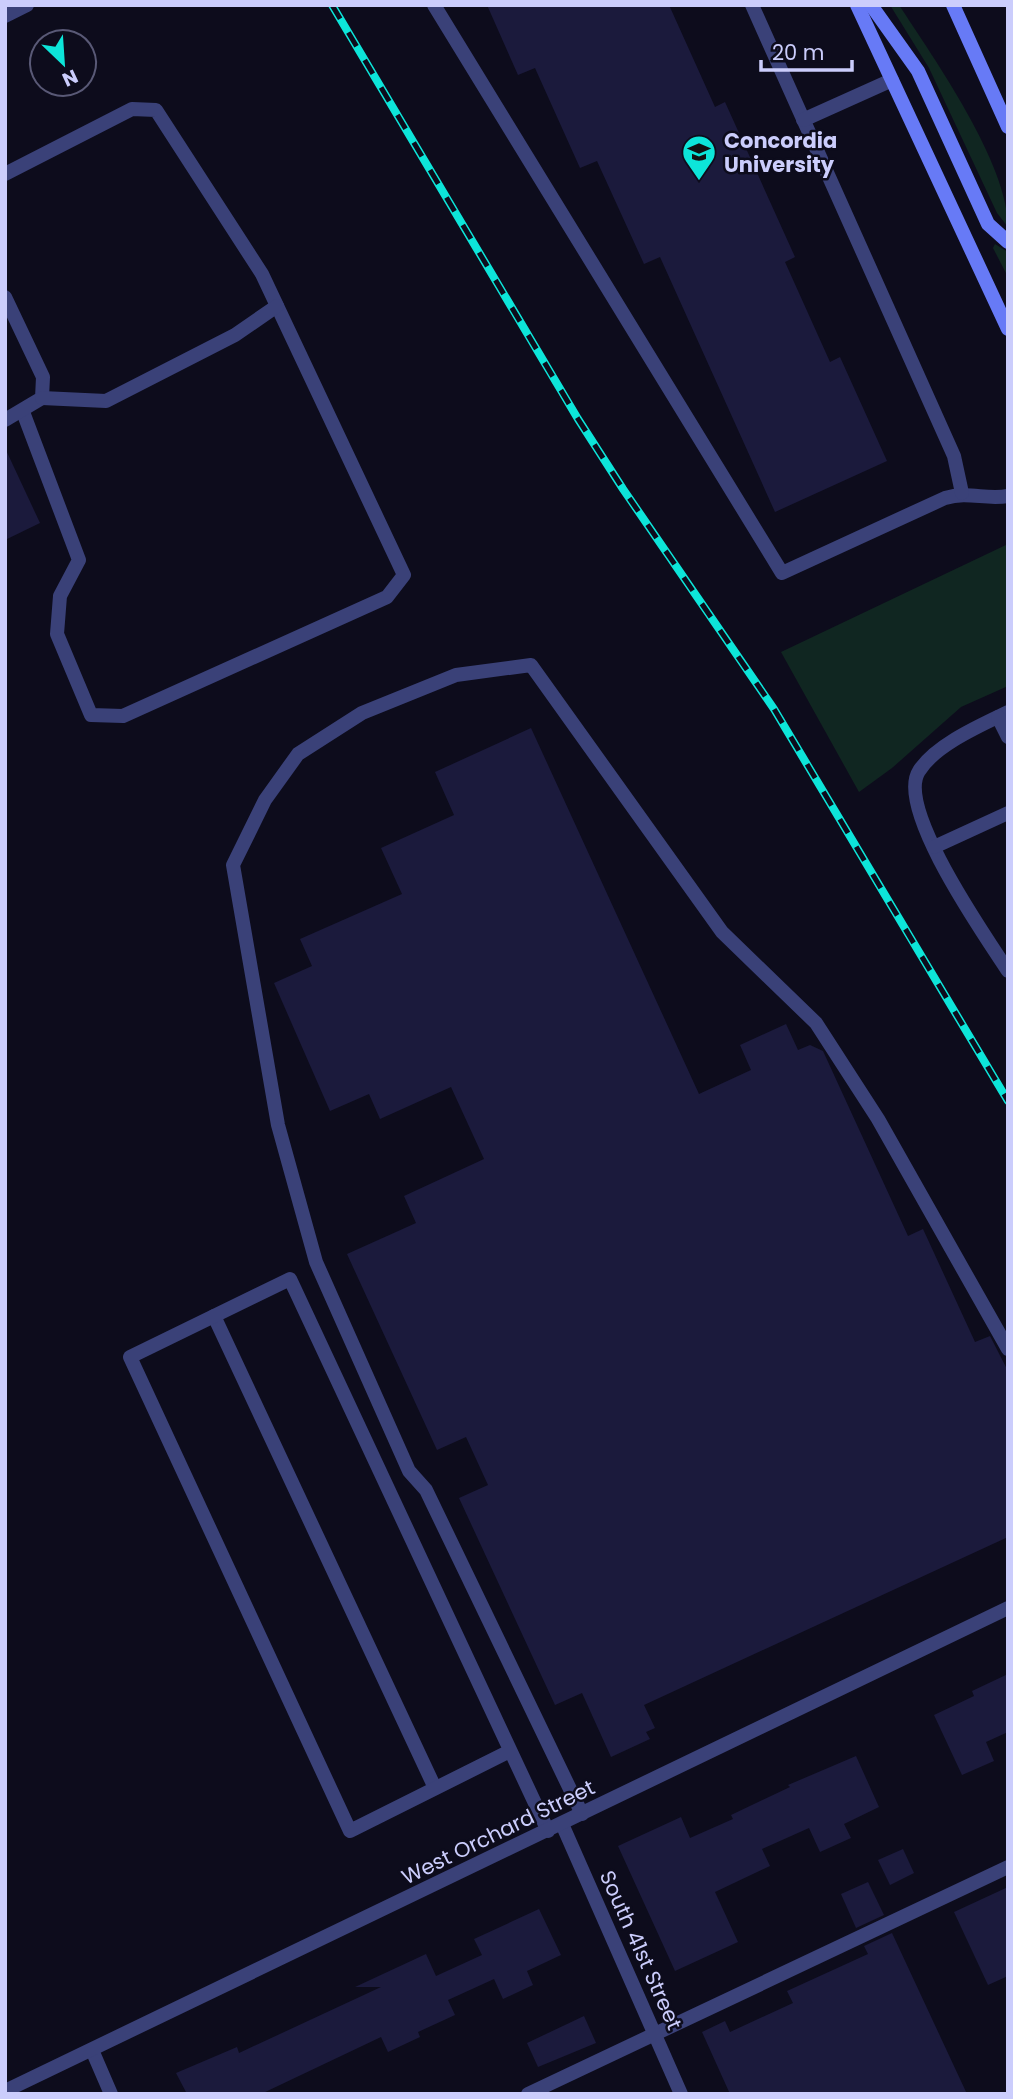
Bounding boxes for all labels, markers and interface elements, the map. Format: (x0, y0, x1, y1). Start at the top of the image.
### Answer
north arrow (28, 28, 98, 98)
scale bar (761, 28, 852, 72)
text: 20 m (772, 38, 825, 67)
text: N (58, 63, 82, 93)
place label: Concordia University (724, 126, 837, 179)
school or university icon: Concordia University (680, 133, 718, 182)
street label: West Orchard Street (397, 1773, 599, 1891)
street label: South 41st Street (593, 1866, 689, 2034)

